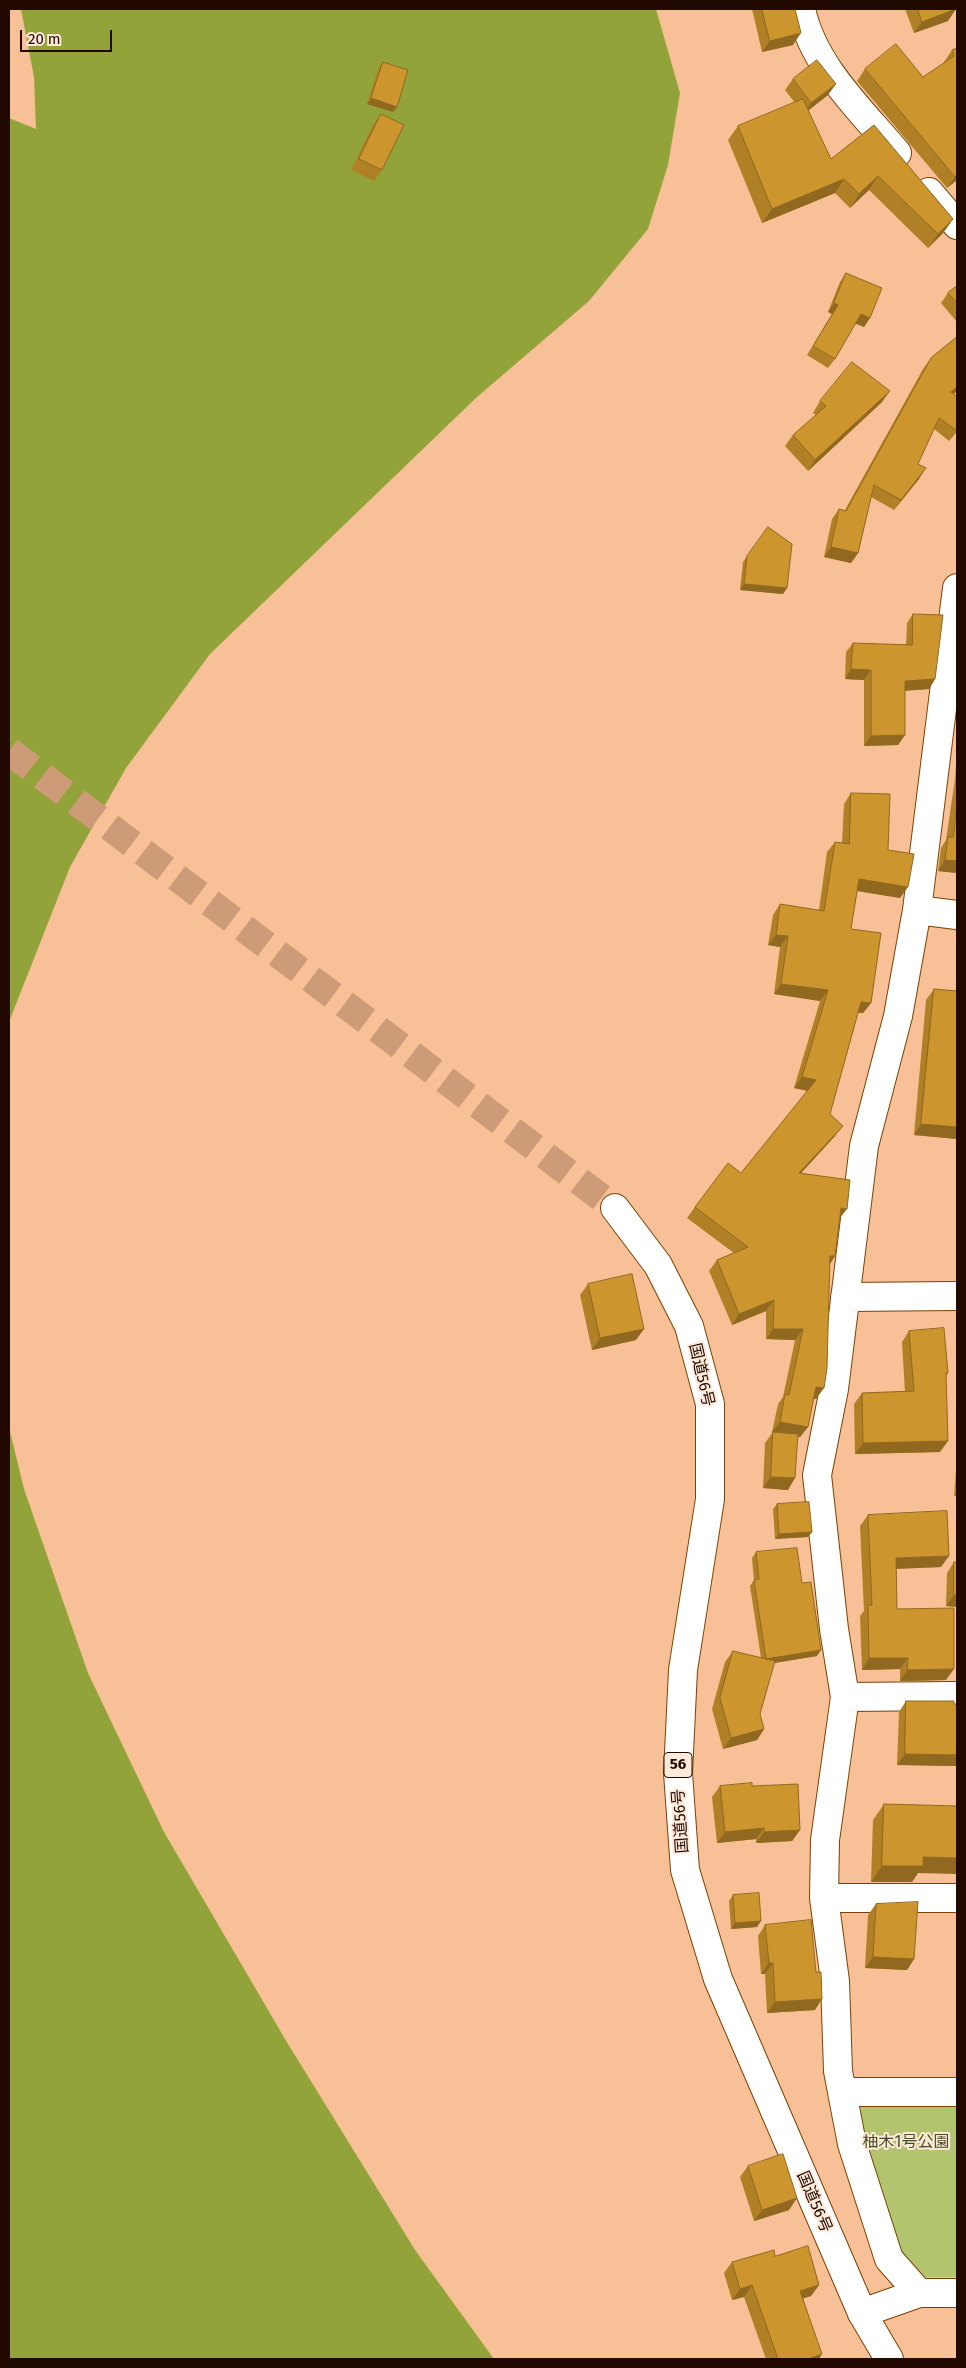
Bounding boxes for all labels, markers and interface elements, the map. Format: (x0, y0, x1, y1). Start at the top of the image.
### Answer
scale bar (22, 20, 115, 52)
text: 20 m (28, 30, 61, 48)
street label: 国道56号 (684, 1341, 718, 1409)
road number: 56 (664, 1752, 692, 1778)
street label: 国道56号 (669, 1788, 693, 1854)
park label: 柚木1号公園 (863, 2133, 949, 2153)
street label: 国道56号 (793, 2169, 835, 2235)

